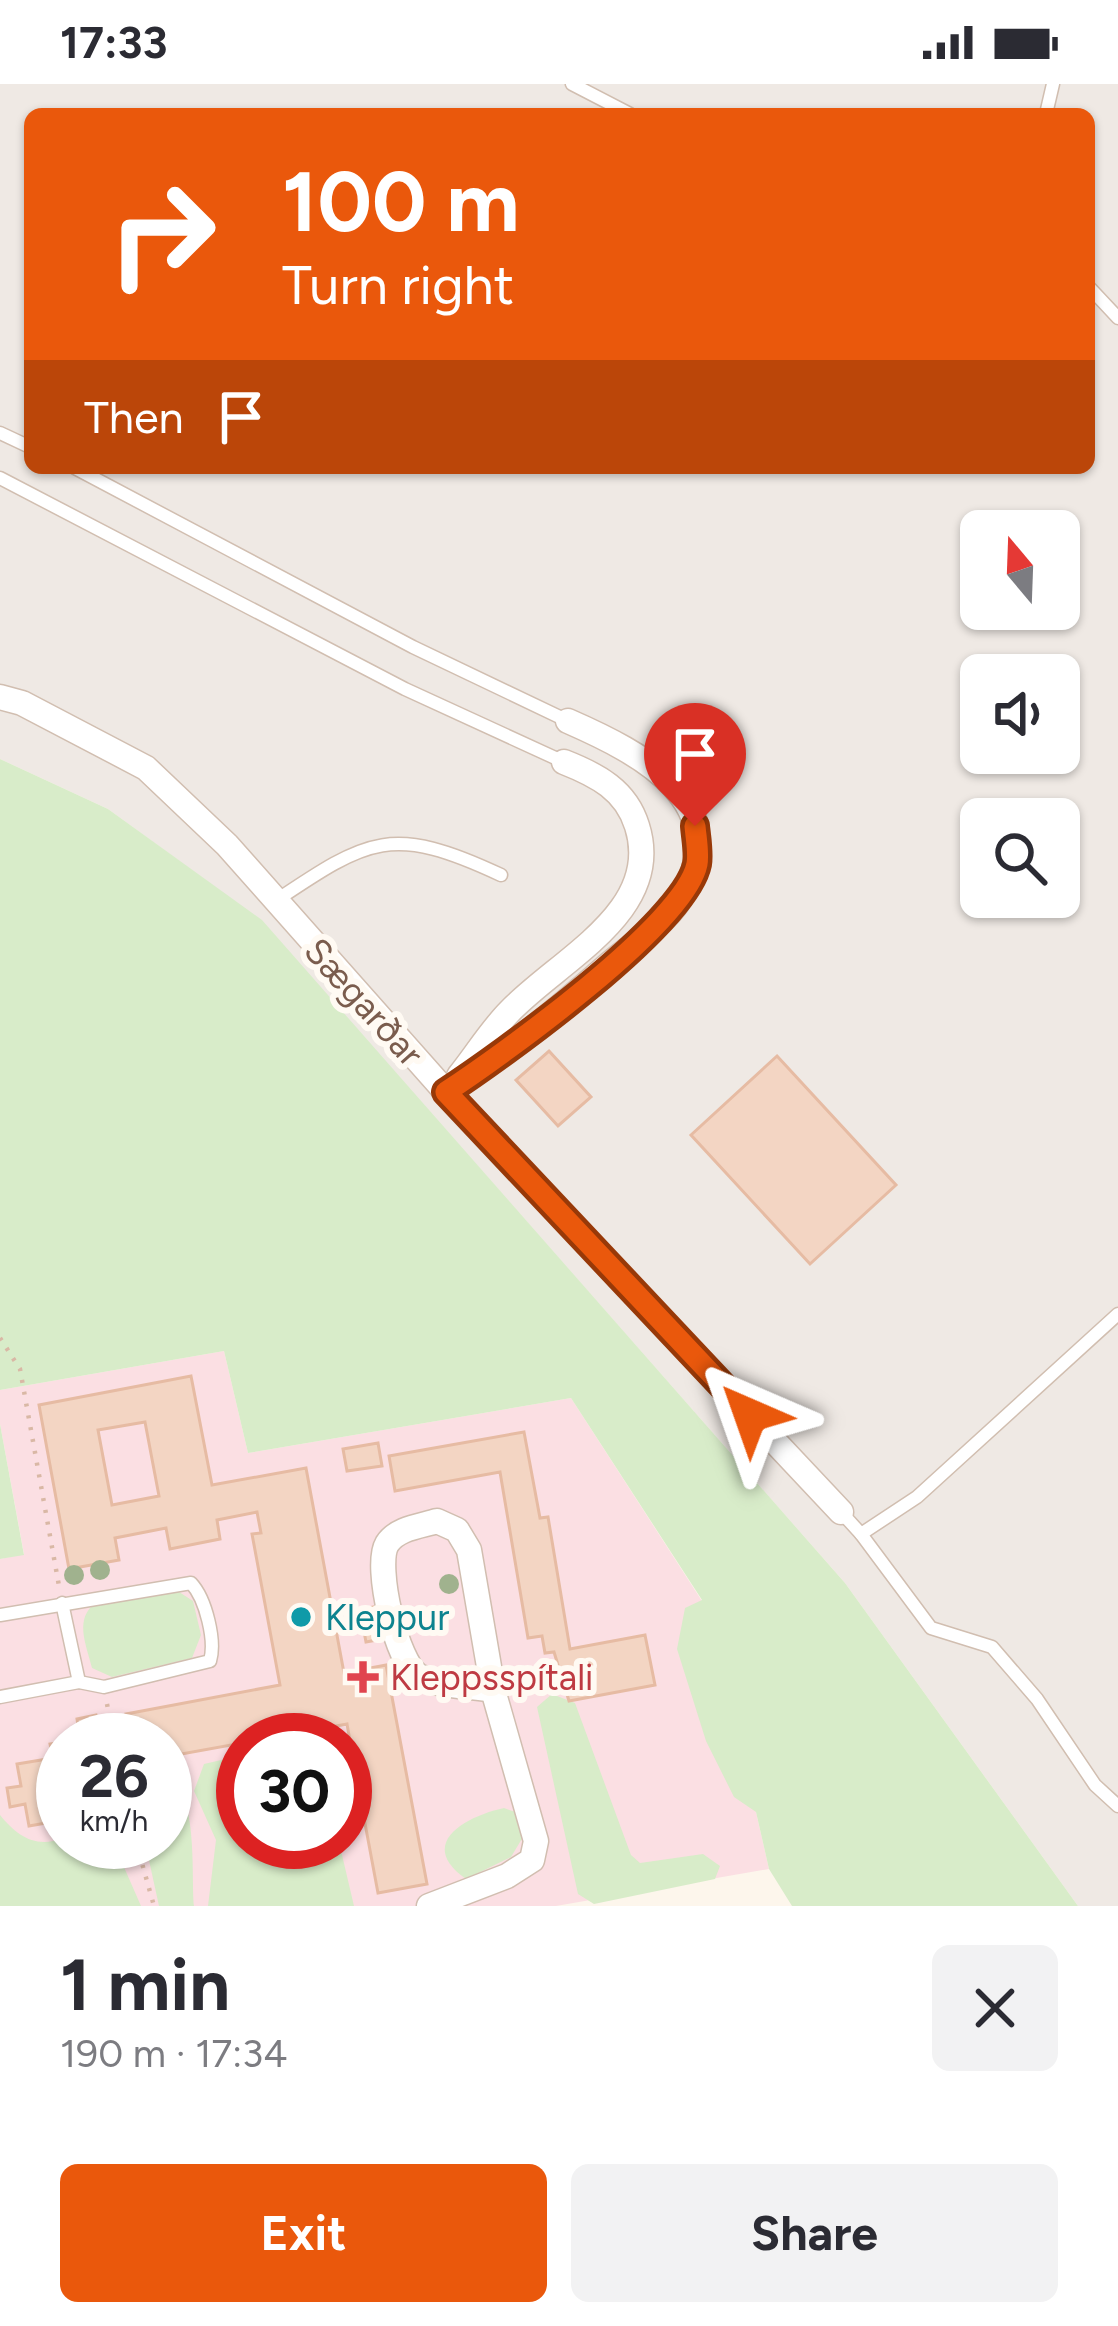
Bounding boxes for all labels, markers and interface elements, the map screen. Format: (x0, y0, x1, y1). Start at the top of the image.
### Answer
text: 17:33 (60, 15, 168, 69)
text: 100 m (282, 151, 520, 252)
icon: right (84, 156, 240, 312)
text: Turn right (282, 253, 514, 318)
icon: arrive (208, 384, 274, 450)
text: Then (84, 390, 184, 444)
north arrow (960, 510, 1080, 630)
map controls (960, 510, 1080, 918)
button: sound (960, 654, 1080, 774)
pin (644, 703, 746, 826)
icon: arrive (662, 721, 728, 787)
button: search (960, 798, 1080, 918)
street label: Sægarðar (296, 929, 432, 1075)
position arrow (687, 1352, 813, 1478)
place label: Kleppur (325, 1596, 449, 1639)
marker: Kleppur (288, 1604, 314, 1630)
place label: Kleppsspítali (390, 1656, 593, 1699)
marker: Kleppsspítali (347, 1661, 379, 1693)
speed limit sign: 30 (216, 1713, 372, 1869)
text: 26 (79, 1740, 149, 1812)
text: km/h (80, 1802, 148, 1839)
text: 1 min (60, 1942, 230, 2028)
button: close (932, 1945, 1058, 2071)
text: 190 m · 17:34 (60, 2030, 288, 2077)
button: Exit (60, 2164, 547, 2302)
button: Share (571, 2164, 1058, 2302)

